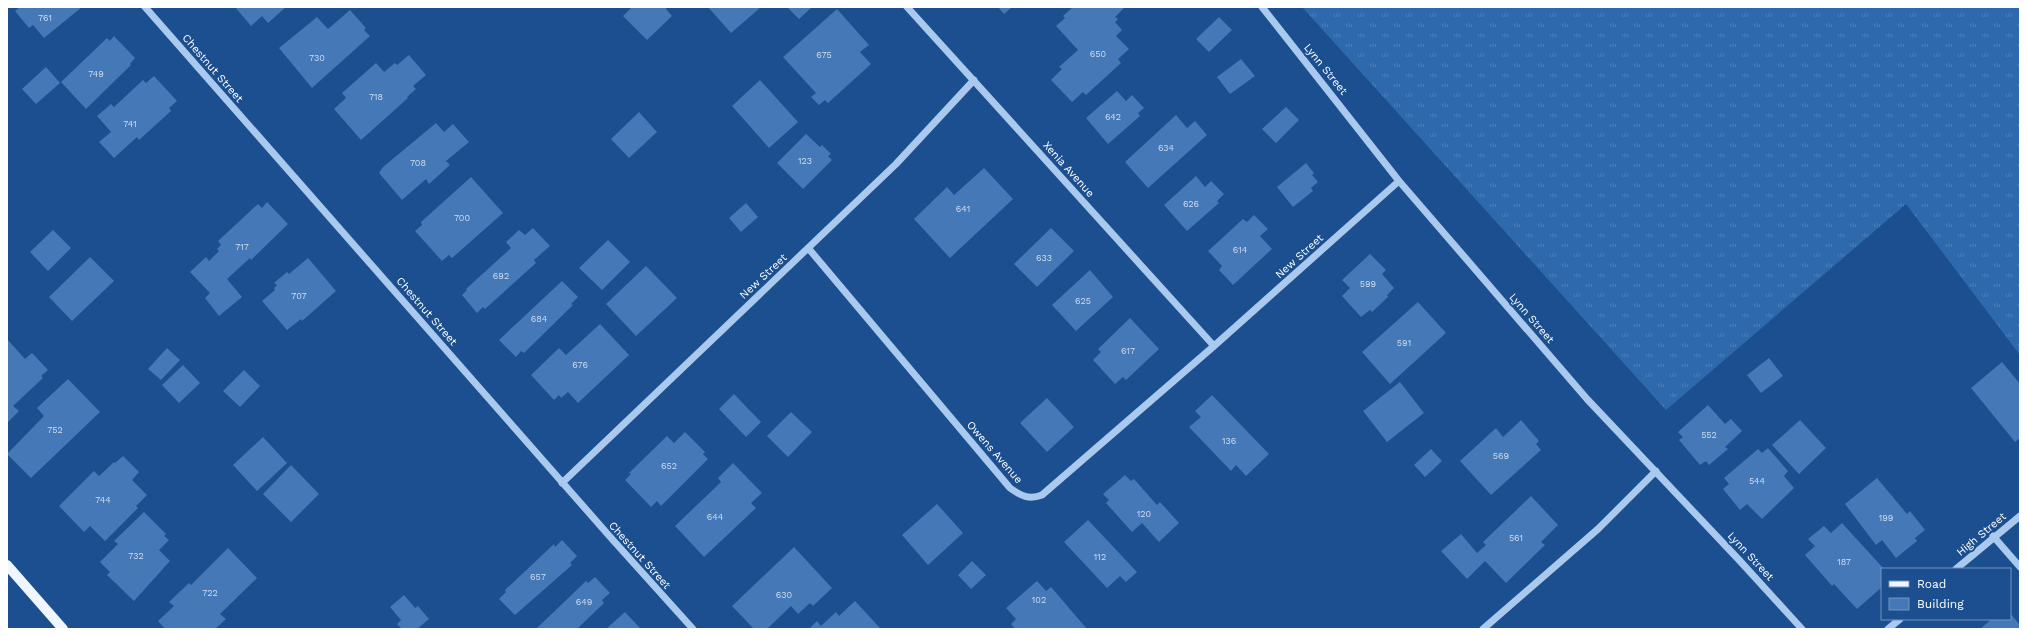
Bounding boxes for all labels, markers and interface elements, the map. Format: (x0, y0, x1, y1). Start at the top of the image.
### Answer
house number: 761 (38, 13, 52, 23)
street label: Chestnut Street (179, 32, 246, 105)
street label: Lynn Street (1301, 41, 1350, 98)
house number: 650 (1090, 49, 1107, 59)
house number: 675 (816, 50, 832, 60)
house number: 730 (309, 53, 325, 63)
house number: 749 (88, 69, 104, 79)
house number: 718 (369, 92, 383, 102)
house number: 642 (1105, 112, 1121, 122)
house number: 741 (123, 119, 137, 129)
street label: Xenia Avenue (1040, 139, 1097, 200)
house number: 634 (1158, 143, 1175, 153)
house number: 123 (798, 156, 812, 166)
house number: 708 (410, 158, 426, 168)
house number: 626 (1183, 199, 1199, 209)
house number: 641 (956, 204, 970, 214)
house number: 700 (454, 213, 470, 223)
street label: New Street (1273, 231, 1326, 281)
house number: 717 (235, 242, 249, 252)
house number: 614 (1233, 245, 1248, 255)
street label: New Street (737, 251, 790, 302)
house number: 633 (1036, 253, 1052, 263)
house number: 692 (493, 271, 509, 281)
street label: Chestnut Street (393, 275, 460, 348)
house number: 599 (1360, 279, 1376, 289)
house number: 707 (291, 291, 307, 301)
street label: Lynn Street (1506, 291, 1557, 346)
house number: 625 (1075, 296, 1091, 306)
house number: 684 (531, 314, 548, 324)
house number: 591 (1397, 338, 1411, 348)
house number: 617 (1121, 346, 1135, 356)
house number: 676 (572, 360, 588, 370)
street label: Owens Avenue (964, 419, 1025, 486)
house number: 752 (47, 425, 63, 435)
house number: 552 (1701, 430, 1717, 440)
house number: 136 (1222, 436, 1236, 446)
house number: 569 (1493, 451, 1509, 461)
house number: 652 (661, 461, 677, 471)
house number: 544 (1749, 476, 1766, 486)
house number: 744 (95, 495, 111, 505)
house number: 120 (1137, 509, 1152, 519)
street label: High Street (1954, 510, 2009, 559)
house number: 644 (707, 512, 724, 522)
house number: 199 (1879, 513, 1893, 523)
street label: Chestnut Street (606, 519, 674, 592)
street label: Lynn Street (1725, 529, 1777, 584)
house number: 561 (1509, 533, 1523, 543)
house number: 732 (128, 551, 144, 561)
house number: 112 (1094, 552, 1106, 562)
house number: 187 (1837, 557, 1851, 567)
legend (1881, 568, 2011, 620)
house number: 657 (530, 572, 546, 582)
text: Road (1917, 577, 1946, 591)
house number: 722 (202, 588, 218, 598)
house number: 630 (776, 590, 793, 600)
house number: 102 (1032, 595, 1046, 605)
house number: 649 (576, 597, 592, 607)
text: Building (1917, 597, 1964, 611)

